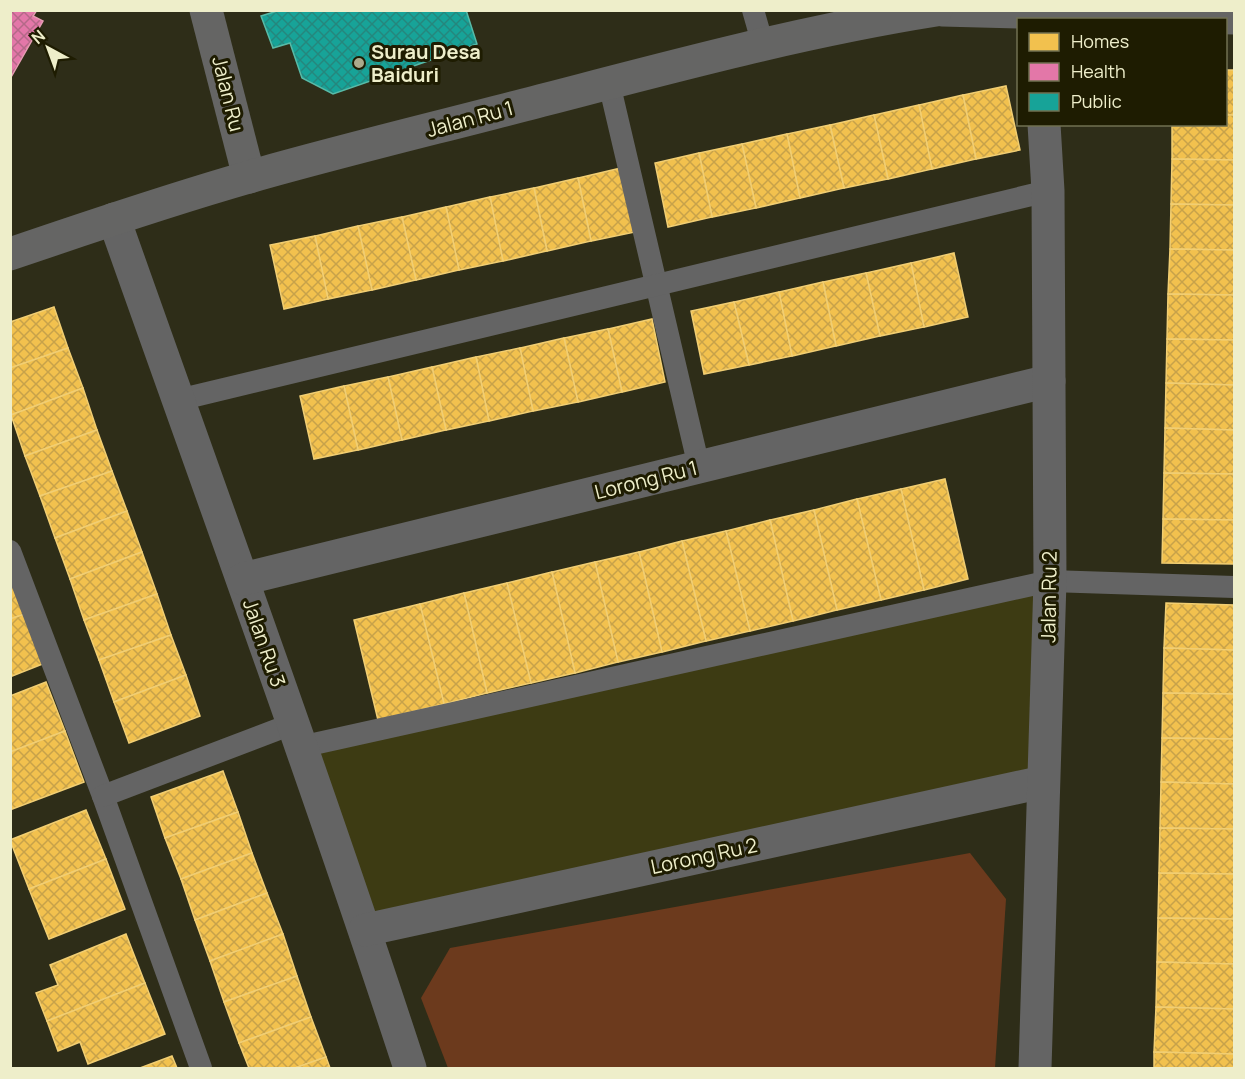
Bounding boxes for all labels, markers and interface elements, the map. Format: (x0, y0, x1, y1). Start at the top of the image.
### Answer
north arrow (18, 18, 78, 78)
legend (1017, 18, 1227, 126)
text: N (27, 25, 50, 49)
text: Homes (1071, 29, 1129, 53)
place label: Surau Desa Baiduri (371, 38, 481, 88)
street label: Jalan Ru (206, 53, 251, 134)
marker: Surau Desa Baiduri (352, 56, 366, 70)
text: Health (1071, 59, 1126, 83)
text: Public (1071, 89, 1122, 113)
street label: Jalan Ru 1 (424, 94, 516, 143)
street label: Lorong Ru 1 (592, 454, 700, 505)
street label: Jalan Ru 2 (1034, 551, 1063, 643)
street label: Jalan Ru 3 (237, 595, 292, 691)
street label: Lorong Ru 2 (648, 831, 760, 880)

